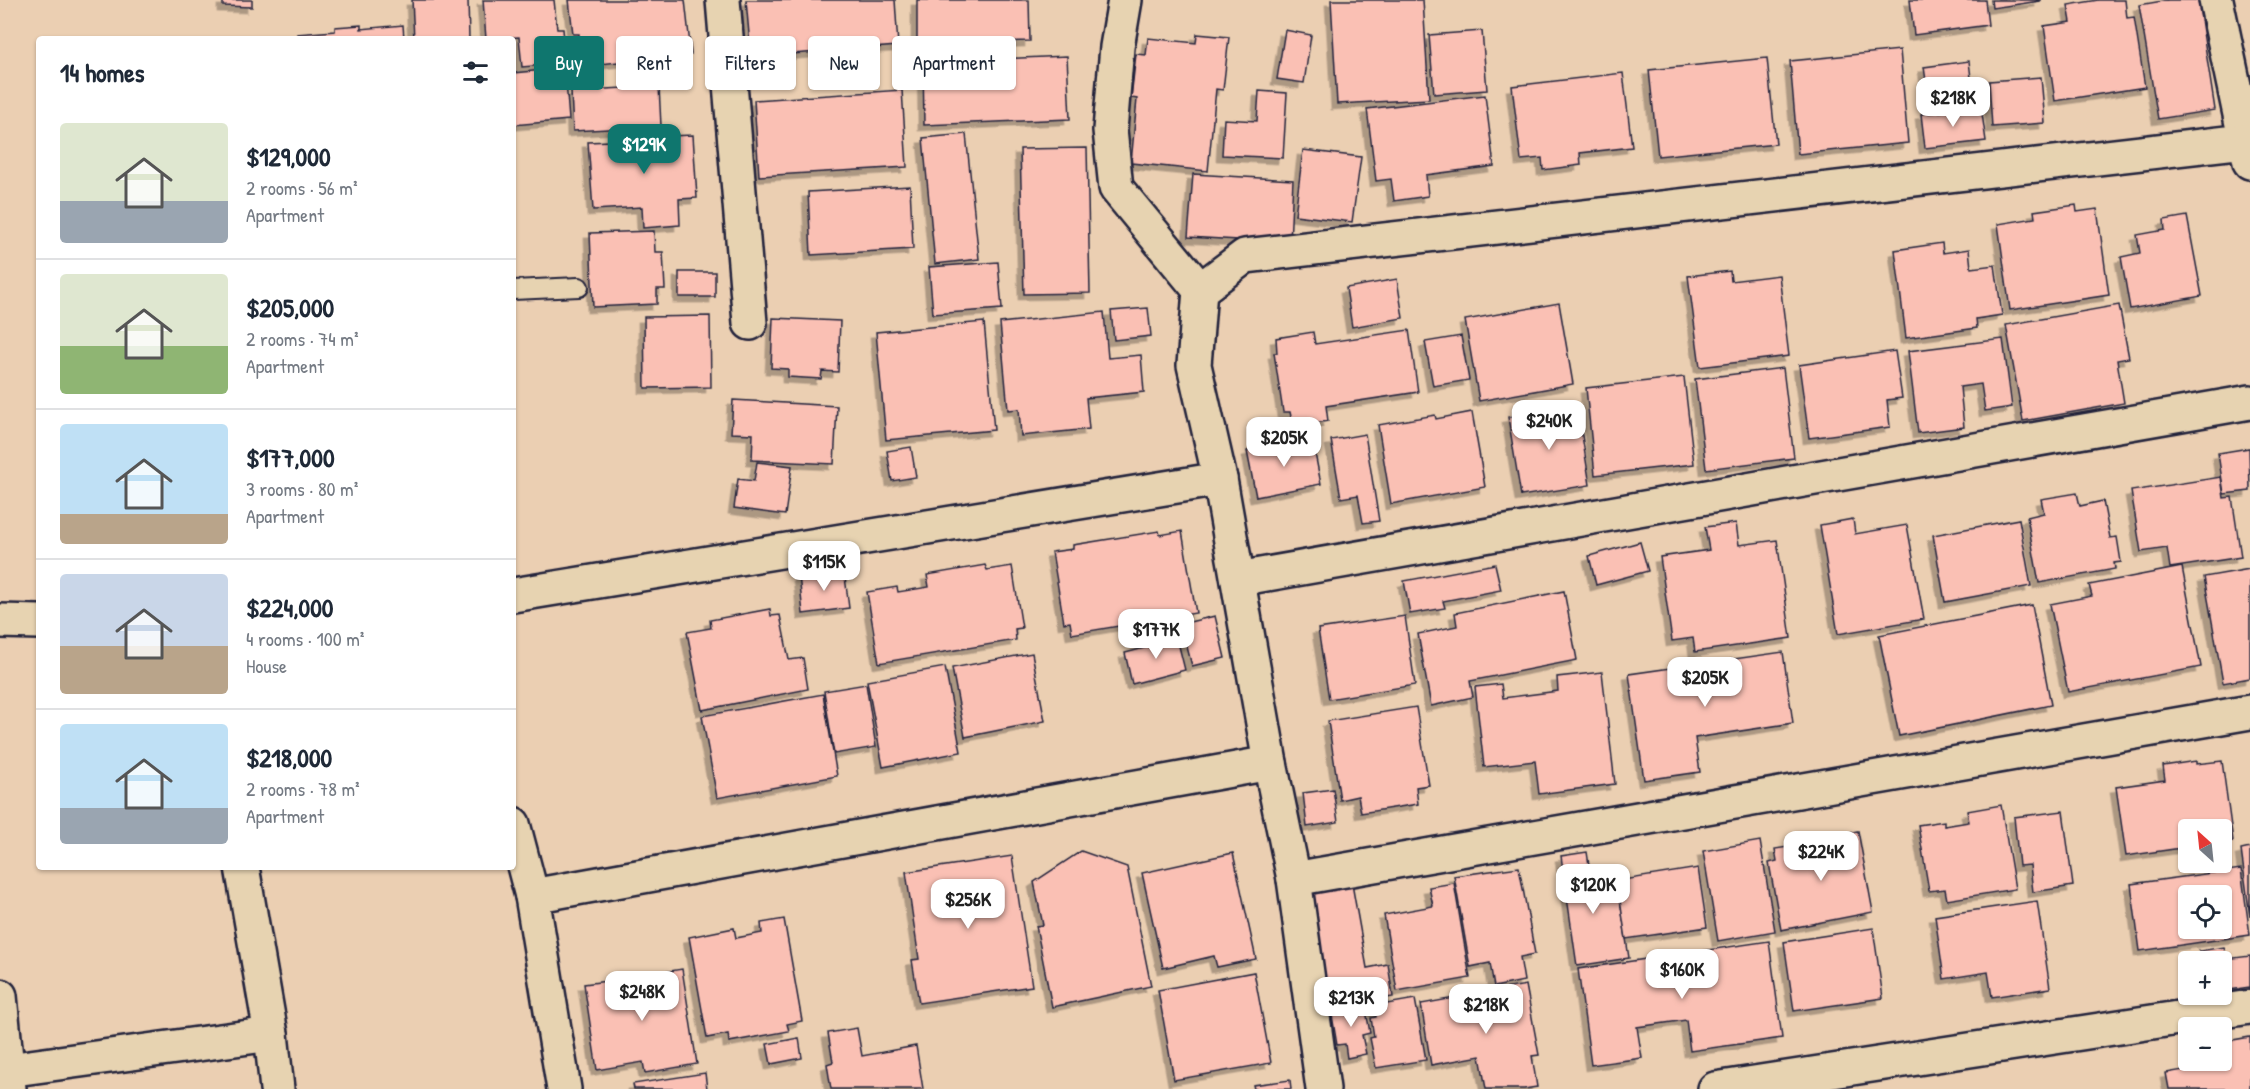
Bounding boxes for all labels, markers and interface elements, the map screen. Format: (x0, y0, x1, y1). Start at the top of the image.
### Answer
chip: Buy (534, 36, 604, 90)
chip: Rent (616, 36, 693, 90)
chip: Filters (705, 36, 796, 90)
chip: New (808, 36, 880, 90)
chip: Apartment (892, 36, 1016, 90)
text: 14 homes (60, 55, 145, 90)
icon: filters (459, 56, 492, 89)
pin: $218K (1911, 77, 1995, 128)
text: $218K (1930, 83, 1976, 110)
pin: $129K (602, 124, 686, 175)
text: $129K (622, 130, 666, 157)
text: $129,000 (246, 139, 331, 174)
icon: home (108, 147, 180, 219)
text: 2 rooms · 56 m² (246, 174, 358, 201)
text: Apartment (246, 201, 324, 228)
text: $205,000 (246, 290, 334, 325)
icon: home (108, 298, 180, 370)
text: 2 rooms · 74 m² (246, 325, 358, 352)
text: Apartment (246, 352, 324, 379)
pin: $240K (1507, 400, 1591, 451)
text: $240K (1526, 406, 1572, 433)
pin: $205K (1242, 417, 1326, 468)
text: $205K (1260, 423, 1308, 450)
text: $177,000 (246, 440, 335, 475)
icon: home (108, 448, 180, 520)
text: 3 rooms · 80 m² (246, 475, 358, 502)
text: Apartment (246, 502, 324, 529)
pin: $115K (782, 541, 866, 592)
text: $115K (802, 547, 846, 574)
text: $224,000 (246, 590, 333, 625)
icon: home (108, 598, 180, 670)
pin: $177K (1114, 609, 1198, 660)
text: $177K (1132, 615, 1180, 642)
text: 4 rooms · 100 m² (246, 625, 364, 652)
text: House (246, 652, 287, 679)
pin: $205K (1663, 657, 1747, 708)
text: $205K (1681, 663, 1729, 690)
text: $218,000 (246, 740, 332, 775)
icon: home (108, 748, 180, 820)
text: 2 rooms · 78 m² (246, 775, 360, 802)
text: Apartment (246, 802, 324, 829)
north arrow (2178, 819, 2232, 873)
map controls (2178, 819, 2232, 1071)
pin: $224K (1779, 831, 1863, 882)
text: $224K (1798, 837, 1844, 864)
pin: $120K (1551, 864, 1635, 915)
text: $120K (1570, 870, 1616, 897)
pin: $256K (926, 879, 1010, 930)
text: $256K (945, 885, 991, 912)
button: locate (2178, 885, 2232, 939)
pin: $160K (1640, 949, 1724, 1000)
button: + (2178, 951, 2232, 1005)
text: $160K (1660, 955, 1704, 982)
pin: $248K (600, 971, 684, 1022)
text: $248K (619, 977, 665, 1004)
pin: $213K (1309, 977, 1393, 1028)
text: $213K (1328, 983, 1374, 1010)
pin: $218K (1444, 984, 1528, 1035)
text: $218K (1463, 990, 1509, 1017)
button: − (2178, 1017, 2232, 1071)

